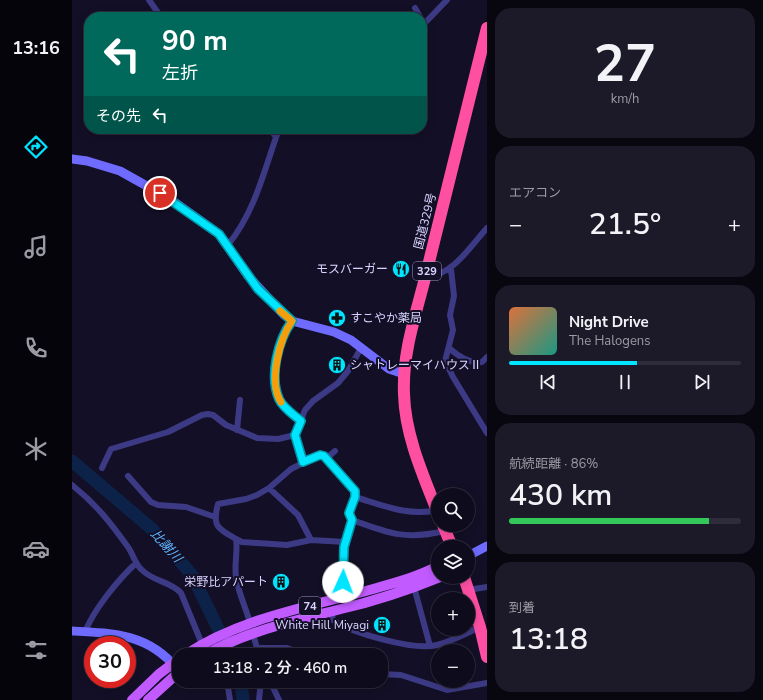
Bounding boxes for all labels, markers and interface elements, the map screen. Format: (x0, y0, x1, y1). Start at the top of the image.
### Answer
text: 90 m (162, 22, 228, 60)
icon: left (96, 28, 148, 80)
text: 27 (594, 28, 656, 99)
text: 13:16 (12, 36, 60, 60)
text: 左折 (162, 61, 198, 85)
text: km/h (611, 90, 639, 108)
icon: left (149, 104, 171, 126)
text: その先 (96, 106, 141, 126)
icon: directions (22, 133, 50, 161)
pin (143, 176, 177, 210)
icon: arrive (149, 182, 171, 204)
text: エアコン (509, 184, 561, 202)
street label: 国道329号 (410, 191, 440, 251)
text: 21.5° (589, 204, 661, 245)
text: − (509, 210, 522, 240)
text: + (728, 210, 741, 240)
icon: music (22, 233, 50, 261)
restaurant icon: モスバーガー (391, 259, 411, 279)
place label: モスバーガー (316, 261, 388, 277)
road number: 329 (413, 262, 441, 280)
pharmacy icon: すこやか薬局 (327, 308, 347, 328)
place label: すこやか薬局 (350, 310, 422, 326)
text: Night Drive (569, 312, 649, 332)
text: The Halogens (569, 332, 650, 350)
icon: phone (22, 334, 50, 362)
building icon: シャトレーマイハウスⅡ (327, 355, 347, 375)
place label: シャトレーマイハウスⅡ (350, 357, 482, 373)
icon: previous (537, 371, 559, 393)
icon: pause (614, 371, 636, 393)
icon: next (691, 371, 713, 393)
icon: climate (22, 435, 50, 463)
text: 航続距離 · 86% (509, 455, 598, 473)
text: 430 km (509, 475, 612, 516)
map controls (431, 488, 475, 688)
button: search (431, 488, 475, 532)
water label: 比謝川 (146, 525, 187, 568)
icon: car (22, 535, 50, 563)
button: layers (431, 540, 475, 584)
position arrow (322, 561, 364, 603)
building icon: 栄野比アパート (271, 572, 291, 592)
place label: 栄野比アパート (184, 574, 268, 590)
button: + (431, 592, 475, 636)
road number: 74 (299, 597, 321, 615)
text: 到着 (509, 599, 535, 617)
building icon: White Hill Miyagi (372, 615, 392, 635)
place label: White Hill Miyagi (275, 617, 369, 633)
text: 13:18 (509, 619, 588, 660)
icon: filters (22, 636, 50, 664)
speed limit sign: 30 (84, 636, 136, 688)
button: − (431, 644, 475, 688)
text: 13:18 · 2 分 · 460 m (213, 658, 347, 678)

